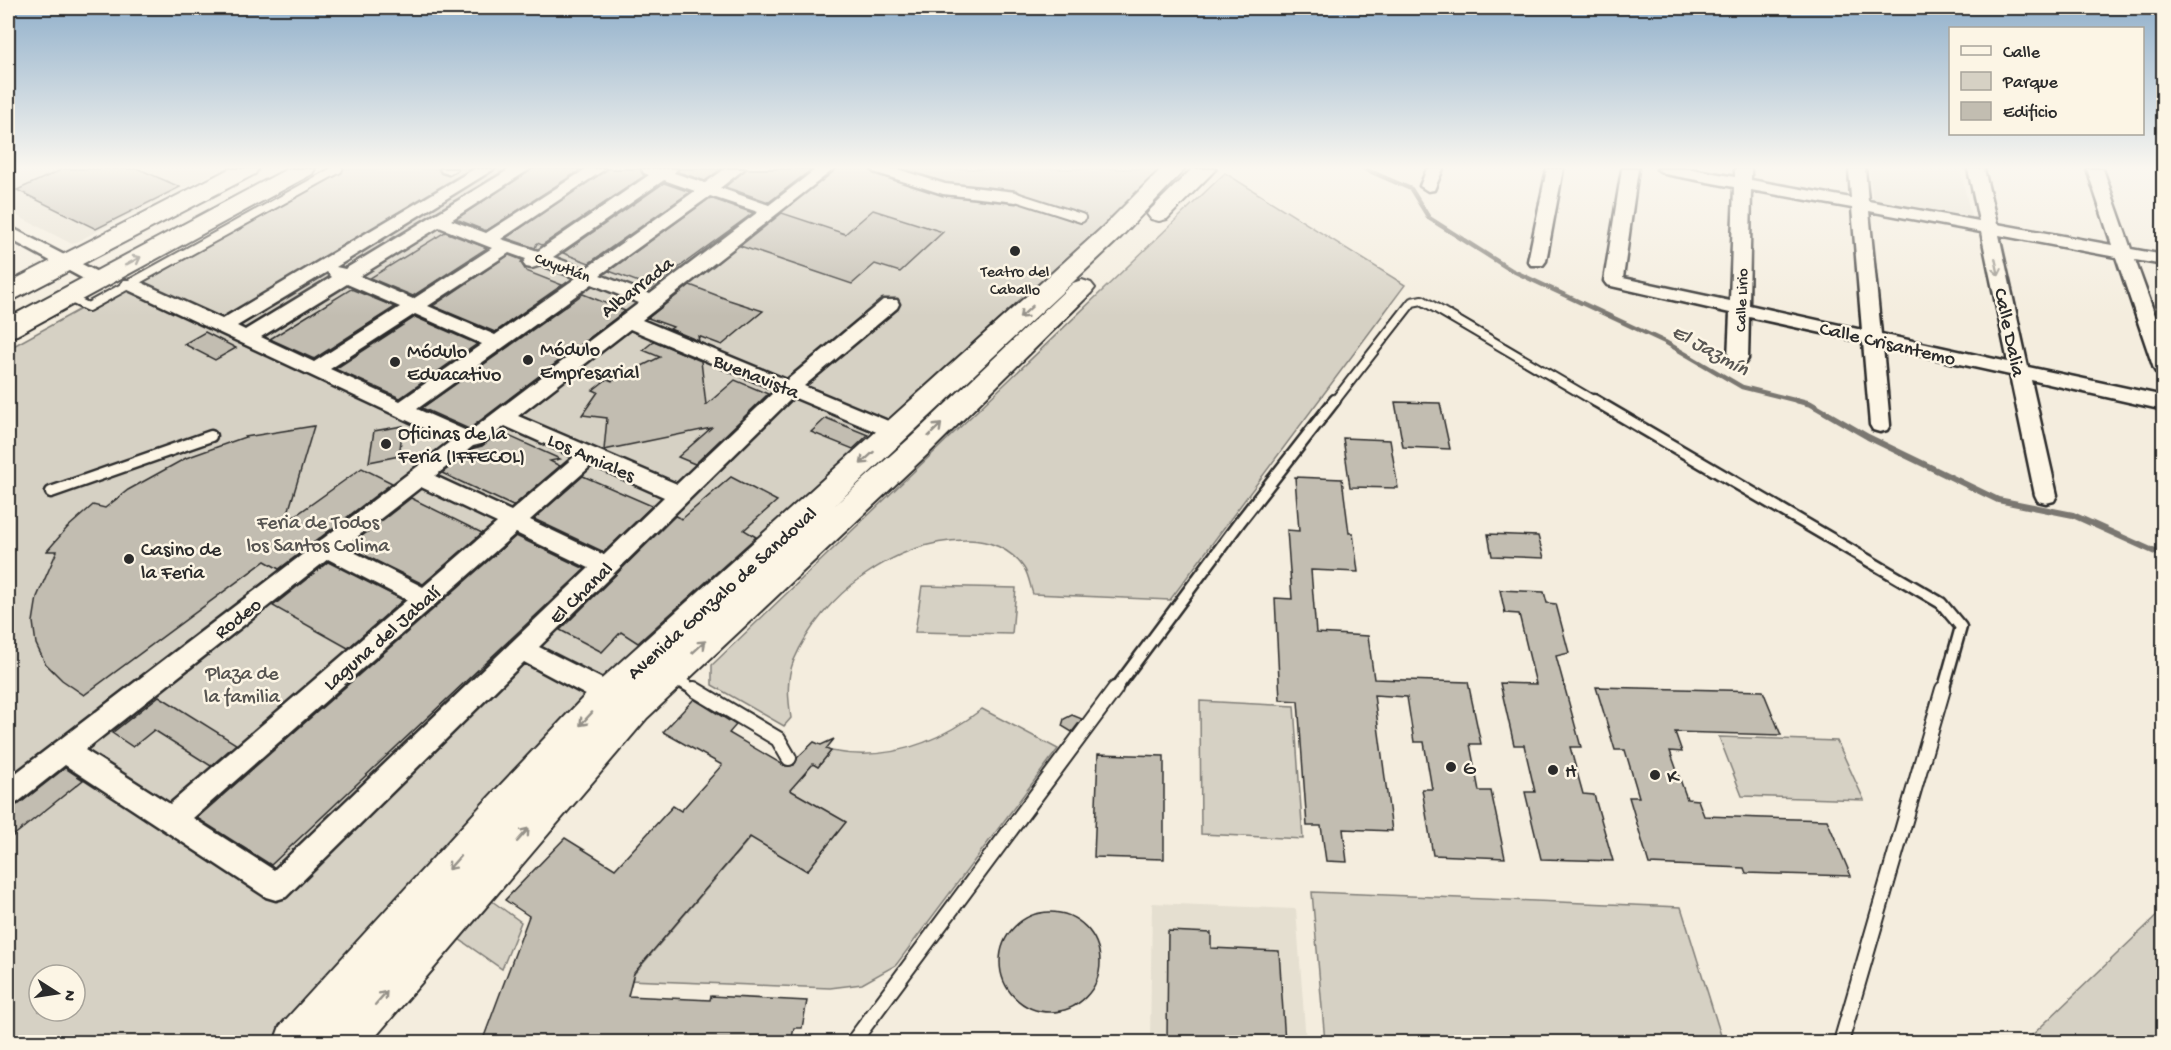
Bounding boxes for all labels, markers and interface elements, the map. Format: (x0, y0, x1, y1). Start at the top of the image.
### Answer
legend (1949, 27, 2144, 135)
text: Calle (2003, 43, 2041, 64)
text: Parque (2002, 73, 2059, 94)
text: Edificio (2003, 103, 2057, 124)
marker: Teatro del Caballo (1008, 244, 1022, 258)
street label: Cuyutlán (531, 250, 593, 289)
street label: Albarrada (597, 253, 680, 324)
one-way arrow (124, 255, 141, 267)
one-way arrow (1992, 257, 2003, 277)
place label: Teatro del Caballo (980, 264, 1049, 301)
street label: Calle Lirio (1733, 268, 1754, 332)
street label: Calle Dalia (1987, 286, 2028, 380)
one-way arrow (1018, 305, 1033, 319)
street label: Calle Crisantemo (1817, 319, 1958, 372)
water label: El Jazmín (1666, 321, 1753, 384)
place label: Módulo Empresarial (540, 340, 639, 386)
place label: Módulo Eduacativo (407, 342, 501, 388)
street label: Buenavista (709, 350, 803, 406)
marker: Módulo Empresarial (521, 353, 535, 367)
marker: Módulo Eduacativo (388, 355, 402, 369)
one-way arrow (928, 423, 943, 438)
place label: Oficinas de la Feria (IFFECOL) (397, 424, 525, 470)
street label: Los Amiales (543, 430, 638, 489)
marker: Oficinas de la Feria (IFFECOL) (379, 437, 393, 451)
one-way arrow (860, 451, 875, 465)
street label: Avenida Gonzalo de Sandoval (624, 503, 823, 686)
park label: Feria de Todos los Santos Colima (247, 513, 390, 559)
place label: Casino de la Feria (141, 540, 222, 586)
marker: Casino de la Feria (122, 552, 136, 566)
street label: El Chanal (546, 559, 619, 630)
street label: Laguna del Jabalí (320, 582, 447, 697)
street label: Rodeo (211, 594, 267, 645)
one-way arrow (691, 640, 706, 654)
park label: Plaza de la familia (204, 664, 281, 710)
one-way arrow (578, 712, 593, 727)
place label: G (1463, 759, 1477, 782)
marker: G (1444, 760, 1458, 774)
place label: H (1565, 762, 1577, 785)
marker: H (1546, 763, 1560, 777)
place label: K (1667, 767, 1680, 790)
marker: K (1648, 768, 1662, 782)
one-way arrow (516, 828, 530, 843)
one-way arrow (447, 855, 461, 870)
north arrow (27, 963, 87, 1023)
text: N (58, 988, 79, 1003)
one-way arrow (374, 991, 388, 1006)

